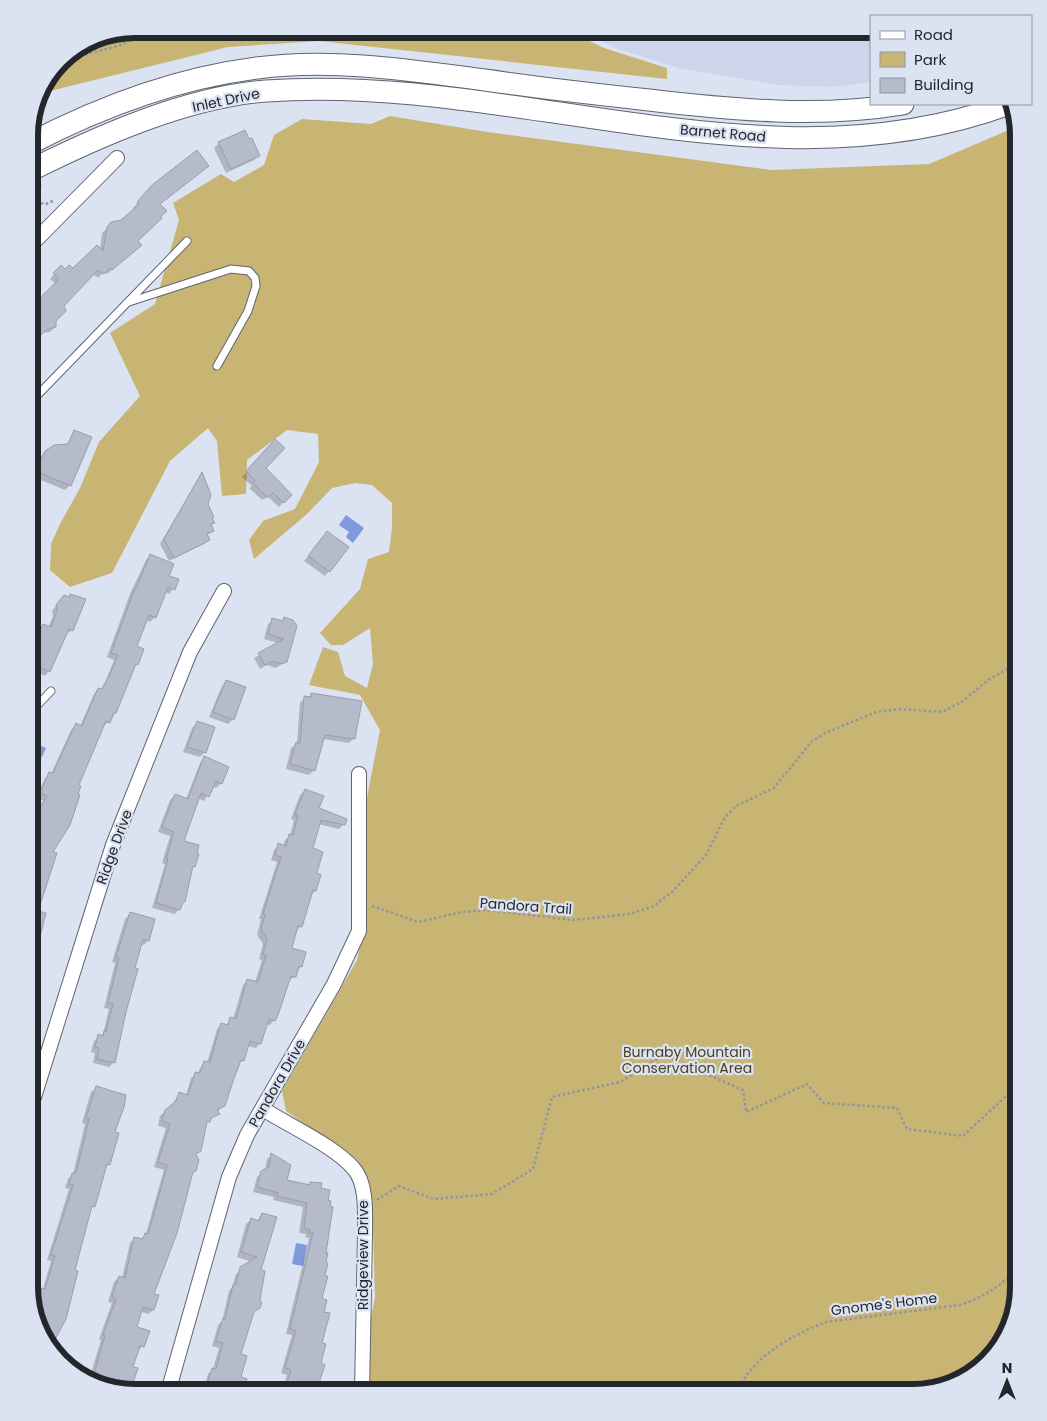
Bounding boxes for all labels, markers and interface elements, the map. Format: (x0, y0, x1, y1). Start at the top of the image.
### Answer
legend (870, 15, 1032, 105)
text: Road (914, 24, 953, 45)
text: Park (914, 49, 946, 70)
text: Building (914, 74, 974, 95)
street label: Inlet Drive (190, 83, 262, 117)
street label: Barnet Road (679, 119, 767, 147)
street label: Ridge Drive (91, 806, 137, 887)
street label: Pandora Trail (479, 893, 573, 919)
street label: Pandora Drive (244, 1035, 310, 1131)
park label: Burnaby Mountain Conservation Area (622, 1042, 752, 1078)
street label: Ridgeview Drive (353, 1200, 373, 1310)
street label: Gnome's Home (830, 1288, 939, 1320)
north arrow (982, 1356, 1032, 1406)
text: N (1002, 1358, 1012, 1378)

